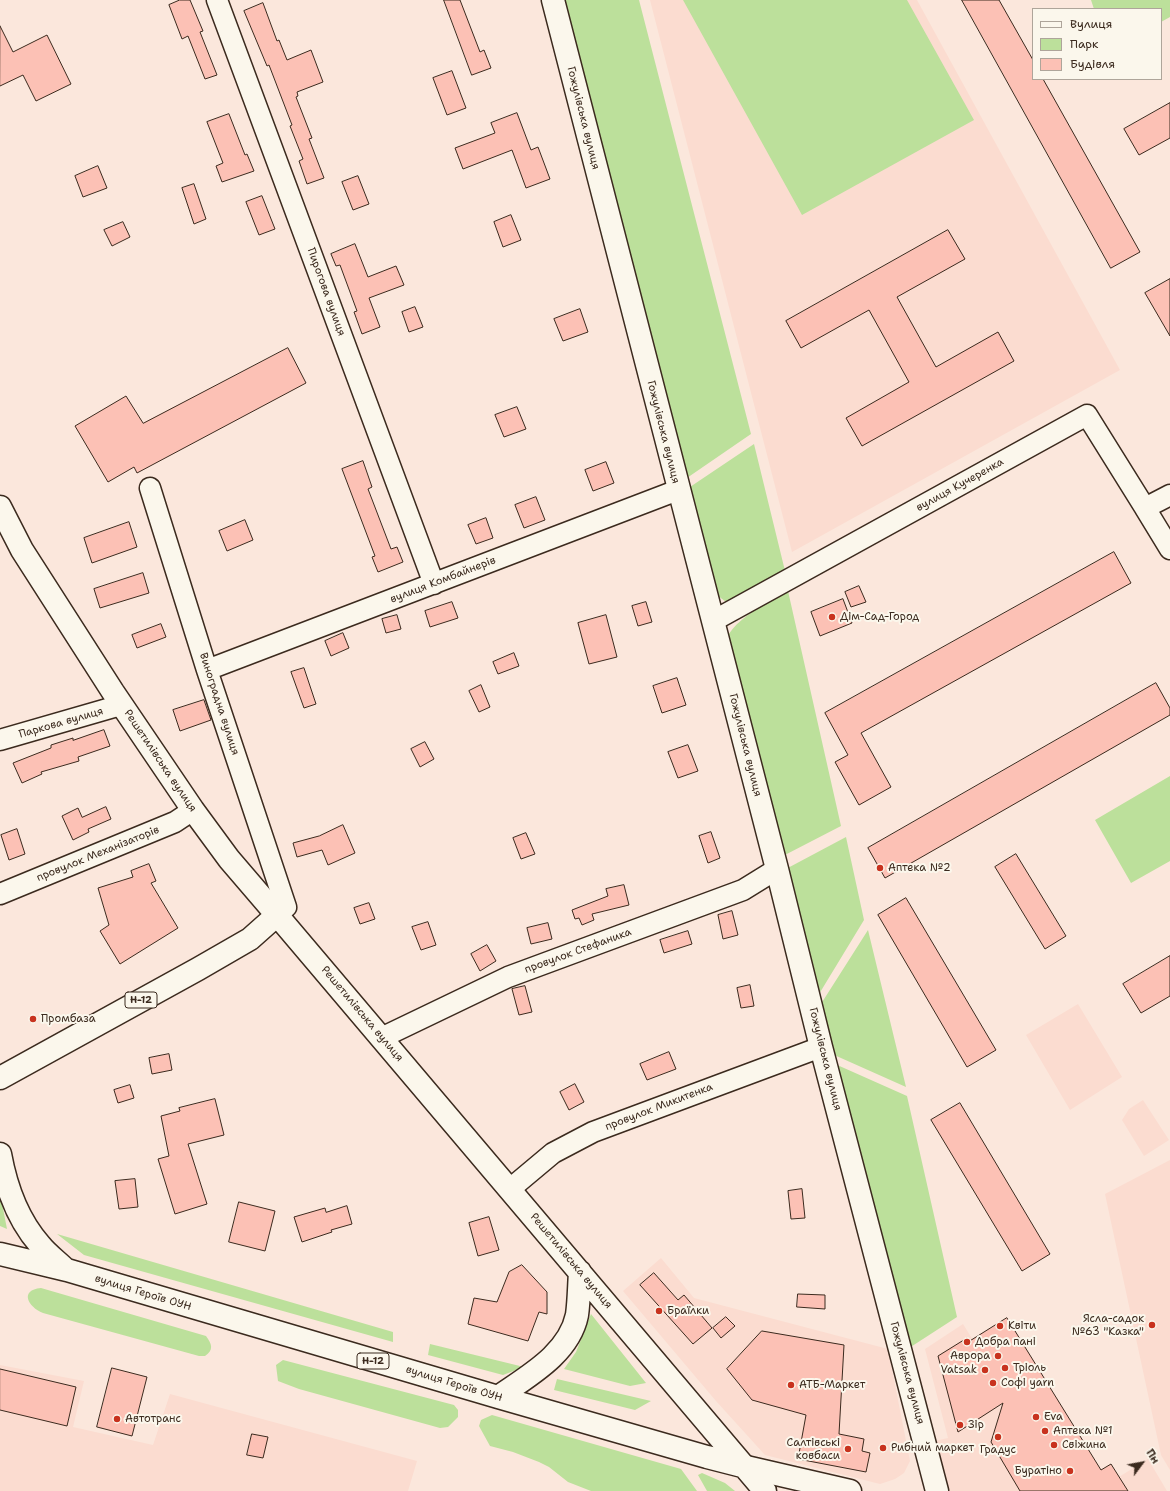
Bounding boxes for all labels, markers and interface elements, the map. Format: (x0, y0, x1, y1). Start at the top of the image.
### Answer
legend (1032, 8, 1162, 80)
text: Вулиця (1070, 16, 1112, 32)
text: Парк (1070, 36, 1098, 52)
text: Будівля (1070, 56, 1115, 72)
street label: Гожулівська вулиця (564, 65, 602, 171)
street label: Пирогова вулиця (304, 246, 348, 338)
street label: Гожулівська вулиця (644, 379, 682, 485)
street label: вулиця Кучеренка (914, 455, 1006, 515)
street label: вулиця Комбайнерів (388, 554, 498, 606)
place label: Дім-Сад-Город (840, 610, 919, 624)
marker: Дім-Сад-Город (827, 612, 837, 622)
street label: Виноградна вулиця (196, 651, 242, 757)
street label: Гожулівська вулиця (726, 692, 764, 798)
street label: Паркова вулиця (17, 705, 105, 741)
street label: Решетилівська вулиця (121, 707, 199, 815)
street label: провулок Механізаторів (35, 823, 161, 885)
place label: Аптека №2 (888, 861, 951, 875)
marker: Аптека №2 (875, 863, 885, 873)
street label: провулок Стефаника (523, 926, 633, 976)
street label: Решетилівська вулиця (318, 964, 406, 1064)
road number: Н-12 (125, 992, 157, 1008)
street label: Гожулівська вулиця (806, 1006, 844, 1112)
place label: Промбаза (41, 1012, 96, 1026)
marker: Промбаза (28, 1014, 38, 1024)
street label: провулок Микитенка (603, 1080, 715, 1134)
street label: Решетилівська вулиця (527, 1211, 615, 1311)
street label: вулиця Героїв ОУН (93, 1272, 193, 1314)
place label: Браїлки (667, 1304, 709, 1318)
marker: Браїлки (654, 1306, 664, 1316)
place label: Ясла-садок №63 "Казка" (1072, 1312, 1144, 1338)
place label: Квіти (1008, 1319, 1036, 1333)
street label: Гожулівська вулиця (887, 1320, 927, 1426)
marker: Ясла-садок №63 "Казка" (1147, 1320, 1157, 1330)
marker: Квіти (995, 1321, 1005, 1331)
place label: Добра пані (975, 1335, 1036, 1349)
marker: Добра пані (962, 1337, 972, 1347)
place label: Аврора (950, 1349, 990, 1363)
marker: Аврора (993, 1351, 1003, 1361)
road number: Н-12 (357, 1353, 389, 1369)
place label: Тріоль (1013, 1361, 1046, 1375)
street label: вулиця Героїв ОУН (404, 1363, 504, 1405)
place label: Vatsak (941, 1363, 977, 1377)
marker: Тріоль (1000, 1363, 1010, 1373)
marker: Vatsak (980, 1365, 990, 1375)
place label: Софі yarn (1001, 1376, 1054, 1390)
place label: АТБ-Маркет (799, 1378, 865, 1392)
marker: Софі yarn (988, 1378, 998, 1388)
marker: АТБ-Маркет (786, 1380, 796, 1390)
place label: Eva (1044, 1410, 1063, 1424)
place label: Автотранс (125, 1412, 181, 1426)
marker: Eva (1031, 1412, 1041, 1422)
marker: Автотранс (112, 1414, 122, 1424)
place label: Зір (968, 1418, 984, 1432)
marker: Зір (955, 1420, 965, 1430)
place label: Аптека №1 (1053, 1424, 1113, 1438)
marker: Аптека №1 (1040, 1426, 1050, 1436)
marker: Градус (993, 1432, 1003, 1442)
place label: Салтівські ковбаси (787, 1436, 840, 1462)
place label: Свіжина (1062, 1438, 1106, 1452)
marker: Свіжина (1049, 1440, 1059, 1450)
place label: Рибний маркет (891, 1441, 974, 1455)
marker: Рибний маркет (878, 1443, 888, 1453)
place label: Градус (980, 1443, 1016, 1457)
north arrow (1122, 1443, 1162, 1483)
marker: Салтівські ковбаси (843, 1444, 853, 1454)
text: Пн (1142, 1446, 1163, 1467)
place label: Буратіно (1014, 1464, 1062, 1478)
marker: Буратіно (1065, 1466, 1075, 1476)

